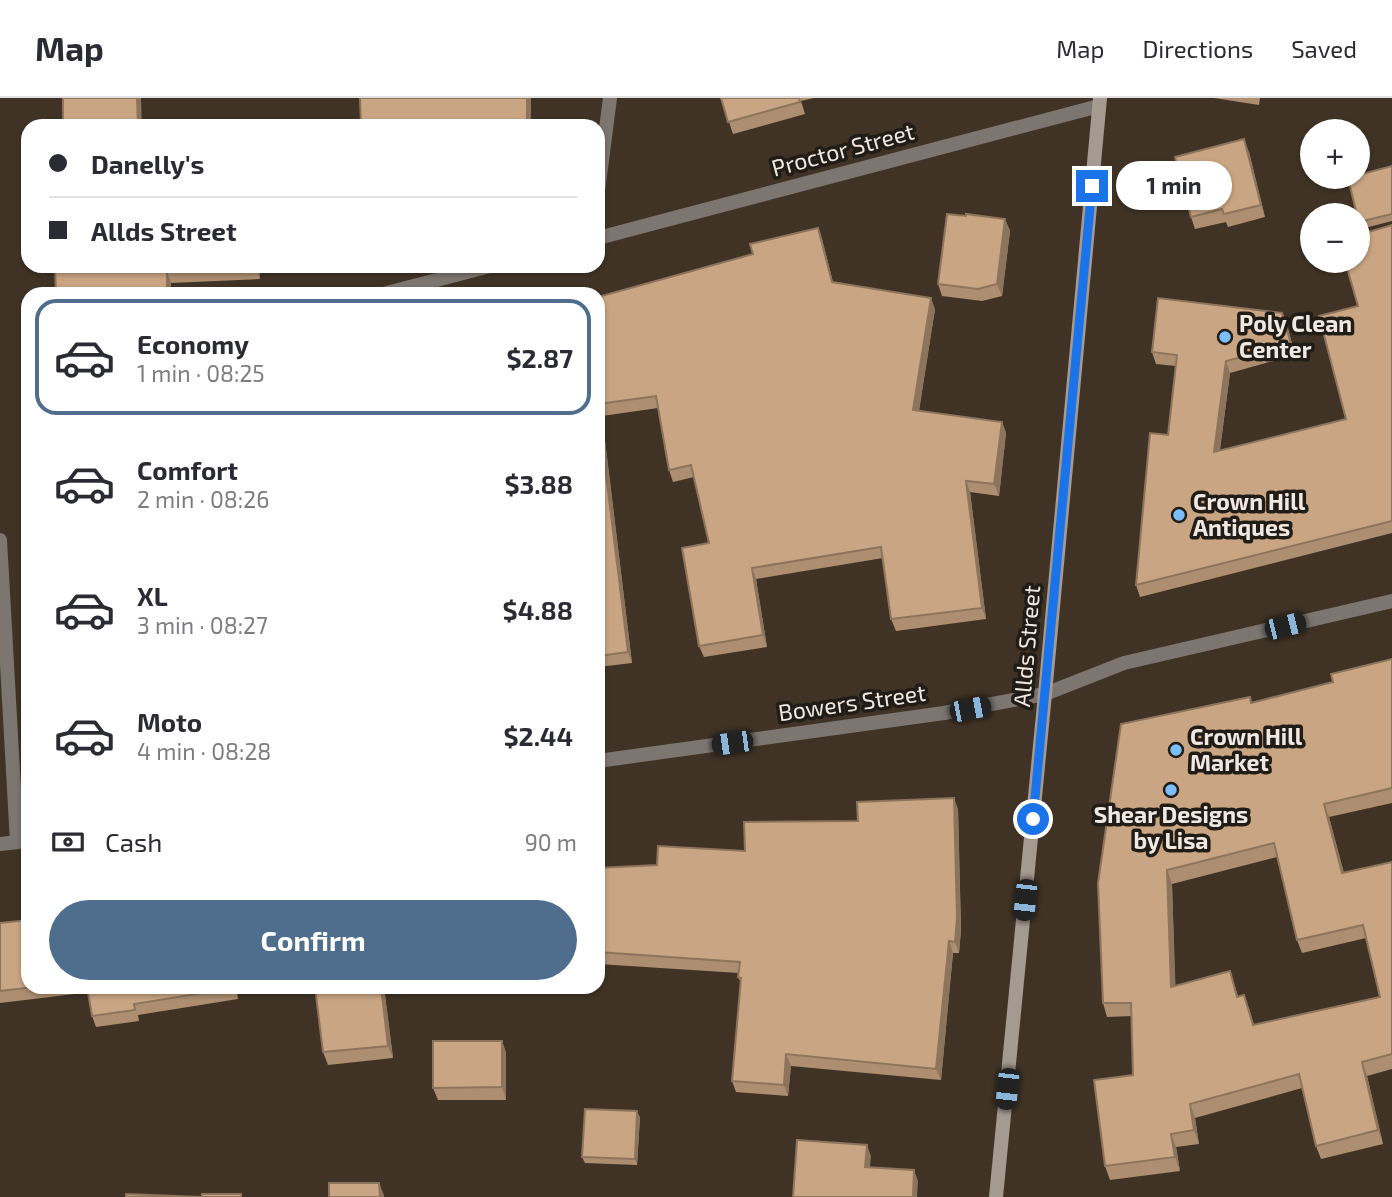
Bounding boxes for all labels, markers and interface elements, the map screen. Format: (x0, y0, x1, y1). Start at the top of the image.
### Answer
text: Map (35, 28, 104, 68)
text: Map (1056, 34, 1104, 63)
text: Directions (1142, 34, 1253, 63)
text: Saved (1291, 34, 1357, 63)
street label: Proctor Street (768, 117, 917, 182)
map controls (1300, 119, 1370, 273)
button: + (1300, 119, 1370, 189)
text: Danelly's (91, 148, 204, 179)
callout: 1 min (1116, 162, 1232, 210)
route end (1076, 170, 1108, 202)
text: 1 min (1146, 171, 1202, 199)
button: − (1300, 203, 1370, 273)
text: Allds Street (91, 215, 237, 246)
place label: Poly Clean Center (1239, 309, 1352, 363)
icon: car (53, 326, 116, 389)
text: Economy (137, 328, 249, 359)
marker: Poly Clean Center (1217, 329, 1233, 345)
text: $2.87 (507, 342, 573, 373)
text: 1 min · 08:25 (137, 359, 265, 387)
icon: car (53, 452, 116, 515)
text: Comfort (137, 454, 238, 485)
text: $3.88 (504, 468, 573, 499)
text: 2 min · 08:26 (137, 485, 269, 513)
place label: Crown Hill Antiques (1193, 487, 1306, 541)
marker: Crown Hill Antiques (1171, 507, 1187, 523)
icon: car (53, 578, 116, 641)
text: XL (137, 580, 168, 611)
street label: Allds Street (1007, 584, 1045, 708)
text: $4.88 (503, 594, 573, 625)
text: 3 min · 08:27 (137, 611, 268, 639)
car (1263, 611, 1308, 641)
street label: Bowers Street (776, 678, 928, 726)
car (948, 695, 993, 723)
icon: car (53, 704, 116, 767)
text: Moto (137, 706, 202, 737)
text: $2.44 (503, 720, 573, 751)
place label: Crown Hill Market (1190, 722, 1303, 776)
car (710, 730, 755, 756)
text: 4 min · 08:28 (137, 737, 271, 765)
marker: Crown Hill Market (1168, 742, 1184, 758)
marker: Shear Designs by Lisa (1163, 782, 1179, 798)
place label: Shear Designs by Lisa (1094, 800, 1248, 854)
route start (1017, 803, 1049, 835)
icon: cash (49, 823, 87, 861)
text: Cash (105, 826, 162, 857)
text: 90 m (525, 828, 577, 856)
car (1013, 878, 1038, 922)
button: Confirm (49, 900, 577, 980)
car (995, 1067, 1020, 1111)

